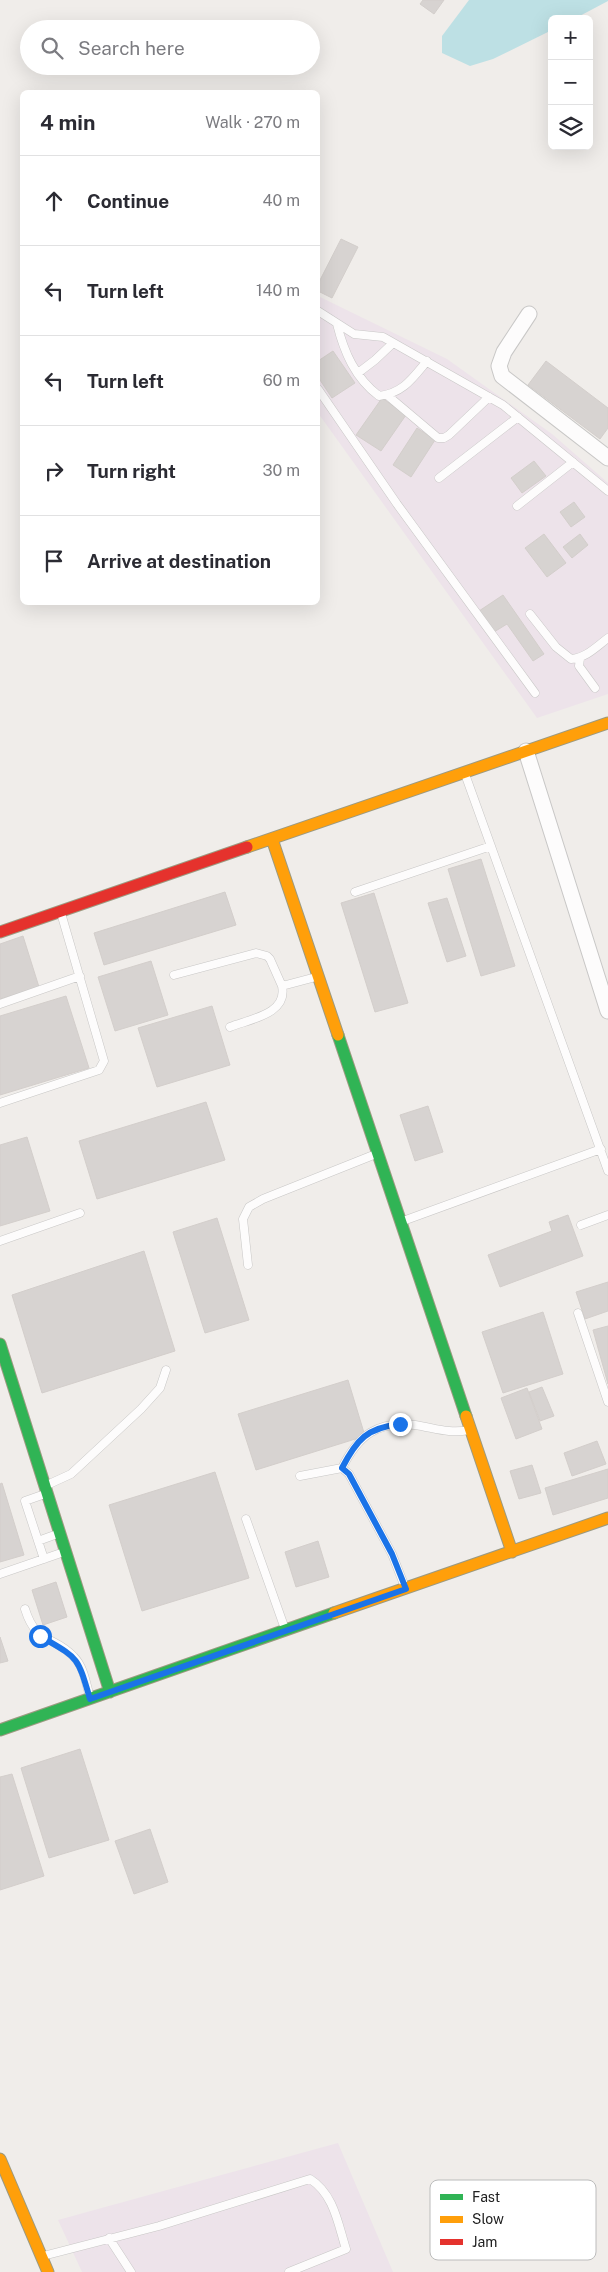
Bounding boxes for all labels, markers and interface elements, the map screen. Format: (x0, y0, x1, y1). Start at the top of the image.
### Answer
map controls (548, 15, 593, 150)
button: + (548, 15, 593, 60)
search box (20, 20, 320, 75)
icon: search (38, 34, 66, 62)
text: Search here (78, 37, 185, 59)
button: − (548, 60, 593, 105)
button: layers (548, 105, 593, 150)
text: 4 min (40, 110, 95, 135)
text: Walk · 270 m (205, 113, 300, 132)
icon: ahead (40, 187, 68, 215)
text: Continue (87, 190, 169, 212)
text: 40 m (262, 191, 300, 210)
icon: left (40, 277, 68, 305)
text: Turn left (87, 280, 164, 302)
text: 140 m (256, 281, 300, 300)
icon: left (40, 367, 68, 395)
text: Turn left (87, 370, 164, 392)
text: 60 m (263, 371, 300, 390)
icon: right (40, 457, 68, 485)
text: Turn right (87, 460, 176, 482)
text: 30 m (263, 461, 300, 480)
icon: arrive (40, 547, 68, 575)
text: Arrive at destination (87, 550, 271, 572)
route end (389, 1413, 412, 1436)
route start (29, 1625, 52, 1648)
legend (430, 2180, 596, 2260)
text: Fast (472, 2189, 500, 2205)
text: Slow (472, 2211, 504, 2227)
text: Jam (472, 2234, 497, 2250)

